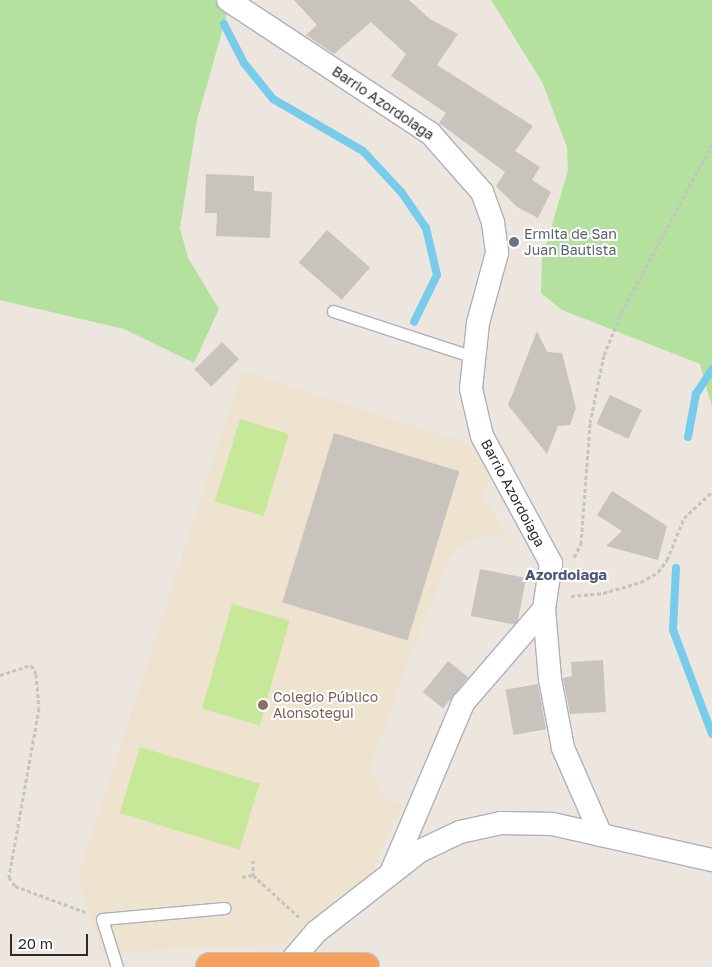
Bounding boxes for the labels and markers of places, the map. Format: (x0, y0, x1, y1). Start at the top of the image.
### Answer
place label: Ermita de San Juan Bautista (524, 226, 617, 258)
marker: Ermita de San Juan Bautista (508, 236, 520, 248)
place label: Colegio Público Alonsotegui (273, 689, 378, 722)
marker: Colegio Público Alonsotegui (257, 699, 269, 711)

